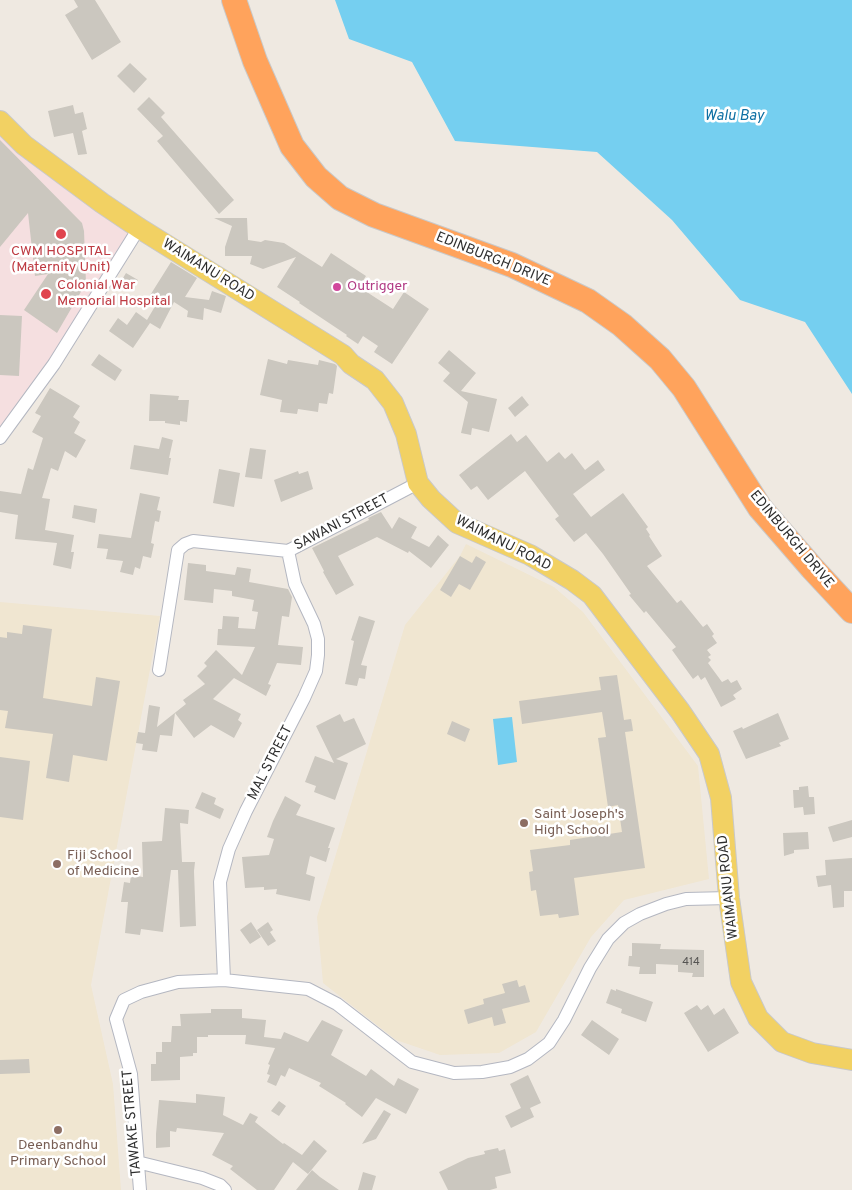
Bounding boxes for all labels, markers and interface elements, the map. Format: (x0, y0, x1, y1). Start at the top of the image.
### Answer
water label: Walu Bay (704, 108, 764, 126)
marker: CWM HOSPITAL (Maternity Unit) (54, 227, 68, 241)
street label: EDINBURGH DRIVE (433, 229, 553, 291)
street label: WAIMANU ROAD (159, 236, 257, 306)
place label: CWM HOSPITAL (Maternity Unit) (11, 244, 111, 276)
place label: Colonial War Memorial Hospital (57, 278, 171, 310)
place label: Outrigger (347, 279, 408, 295)
marker: Outrigger (331, 281, 343, 293)
marker: Colonial War Memorial Hospital (39, 287, 53, 301)
street label: EDINBURGH DRIVE (745, 488, 837, 592)
street label: SAWANI STREET (292, 491, 392, 555)
street label: WAIMANU ROAD (452, 513, 554, 575)
street label: MAL STREET (245, 723, 297, 803)
place label: Saint Joseph's High School (534, 807, 624, 840)
marker: Saint Joseph's High School (518, 817, 530, 829)
street label: WAIMANU ROAD (715, 834, 743, 940)
place label: Fiji School of Medicine (67, 848, 139, 880)
marker: Fiji School of Medicine (51, 858, 63, 870)
house number: 414 (682, 956, 700, 970)
street label: TAWAKE STREET (120, 1069, 146, 1177)
marker: Deenbandhu Primary School (52, 1124, 64, 1136)
place label: Deenbandhu Primary School (10, 1138, 106, 1170)

